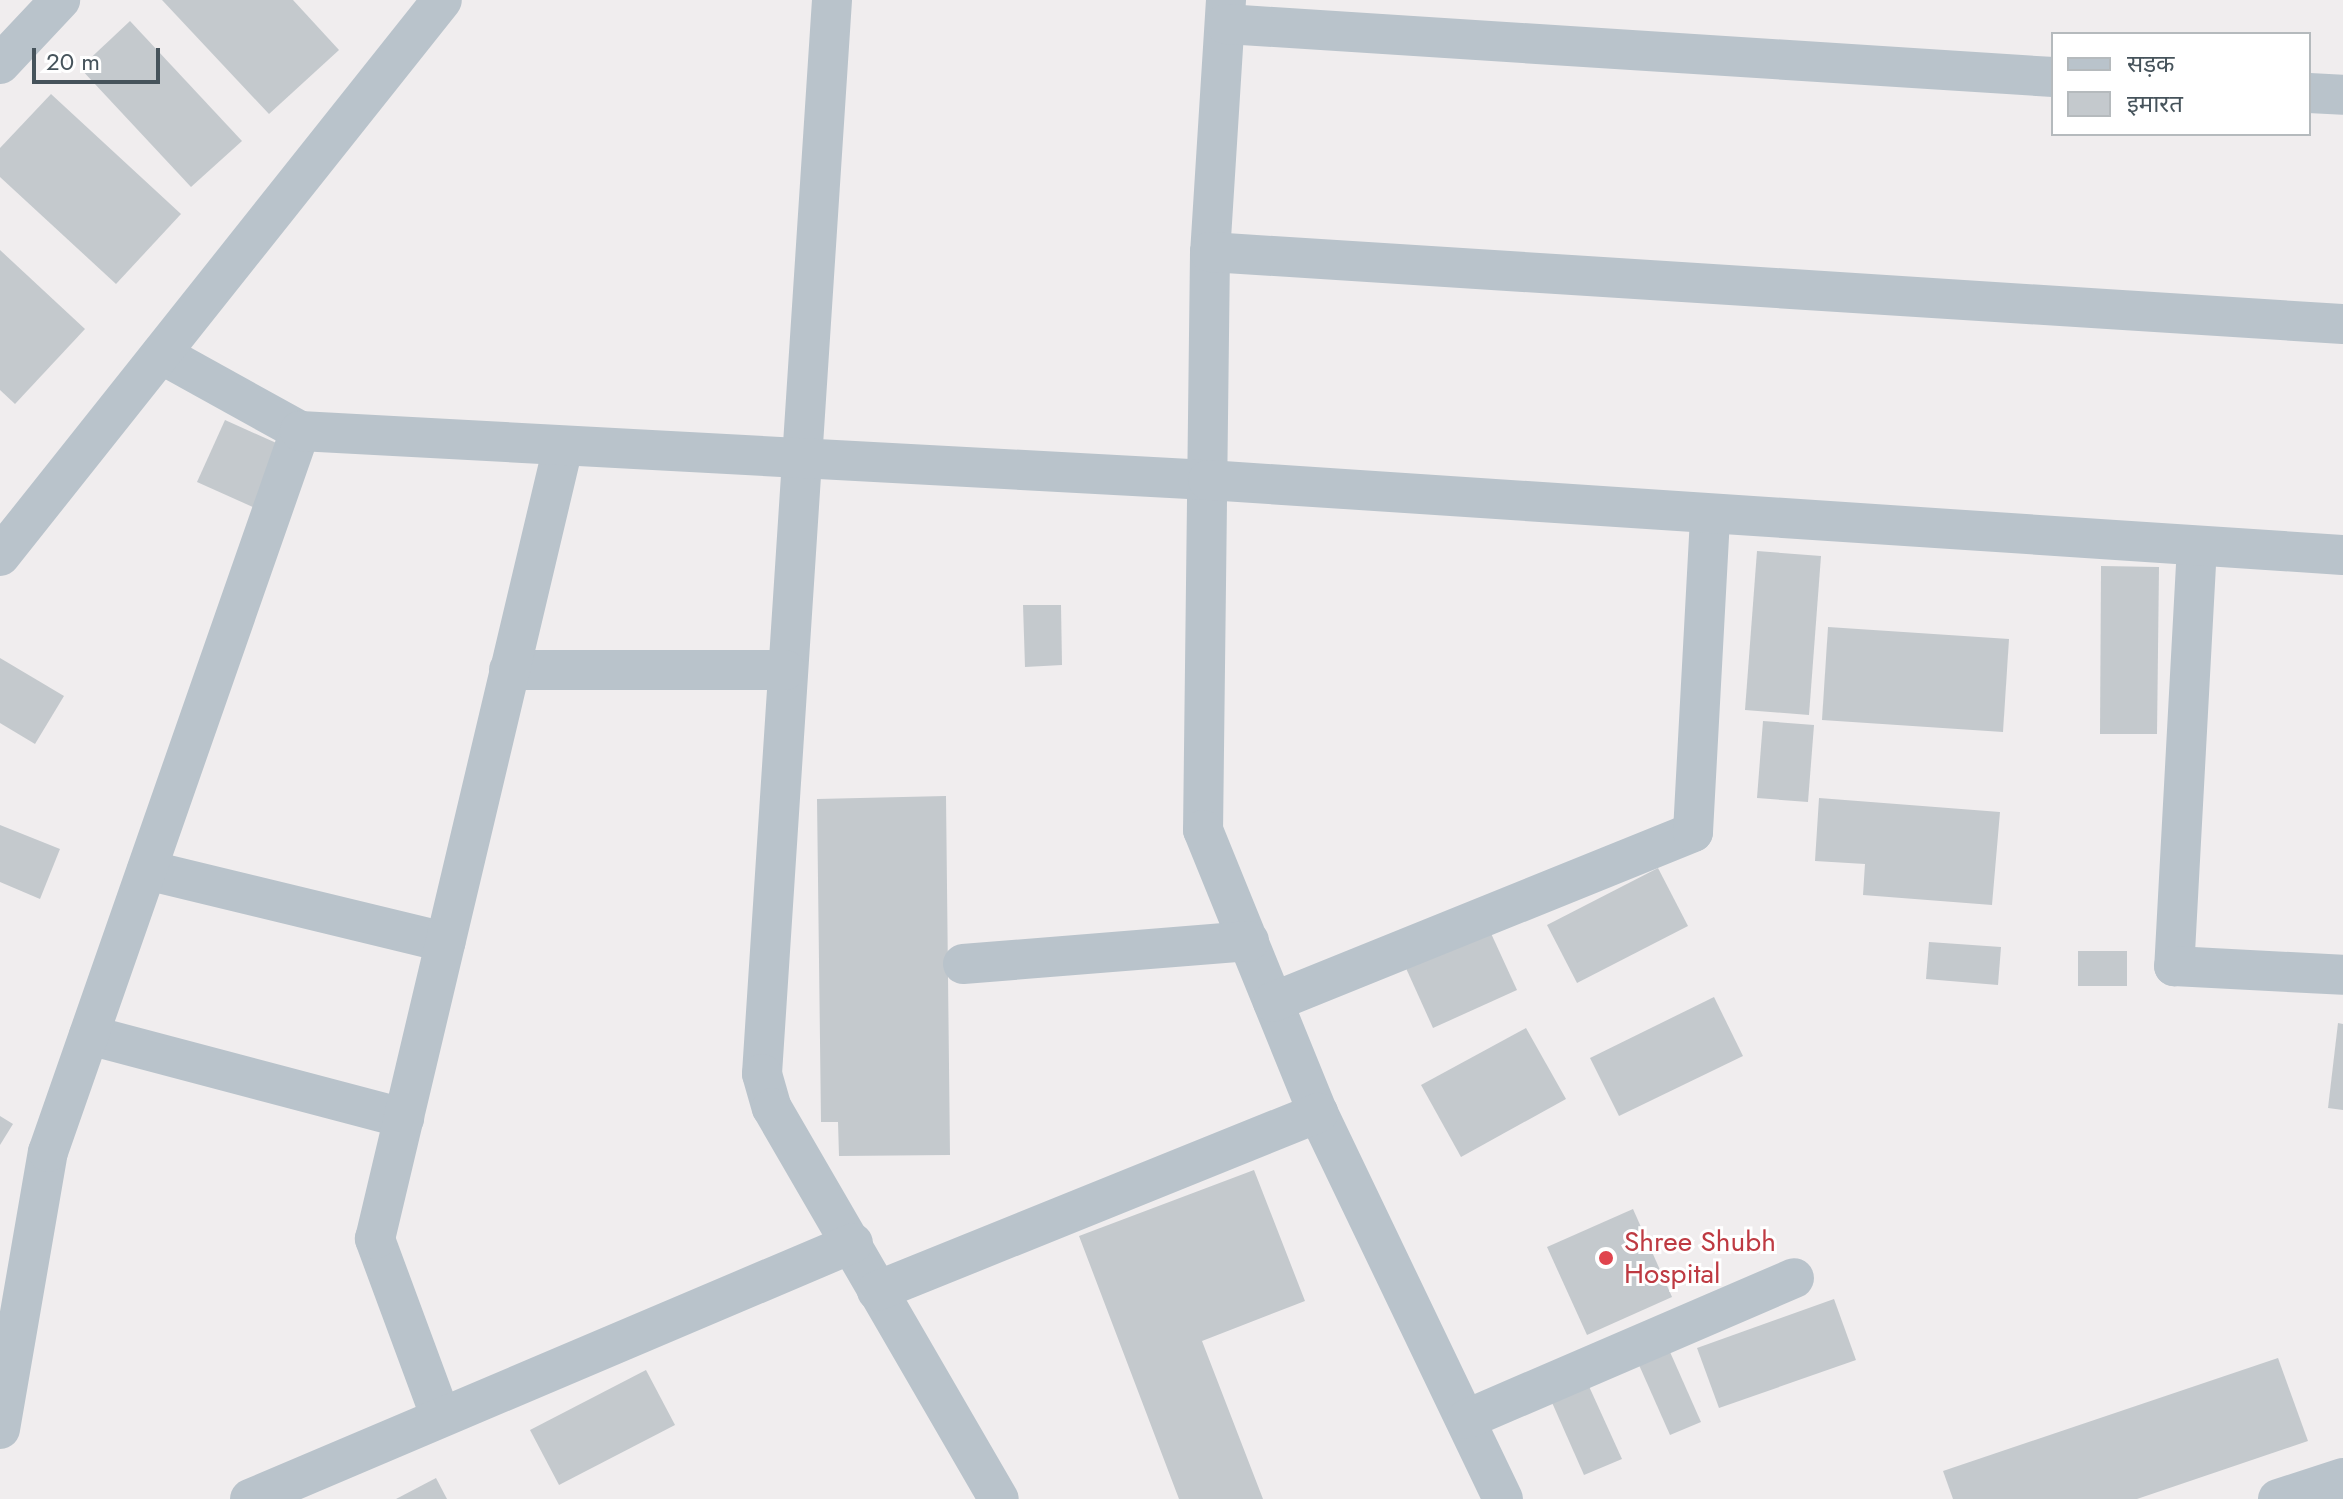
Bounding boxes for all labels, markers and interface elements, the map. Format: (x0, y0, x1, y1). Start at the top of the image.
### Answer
scale bar (36, 32, 164, 82)
legend (2051, 32, 2311, 136)
text: 20 m (46, 44, 100, 79)
text: सड़क (2127, 46, 2175, 81)
text: इमारत (2127, 86, 2183, 121)
place label: Shree Shubh Hospital (1624, 1225, 1776, 1291)
marker: Shree Shubh Hospital (1595, 1247, 1617, 1269)

